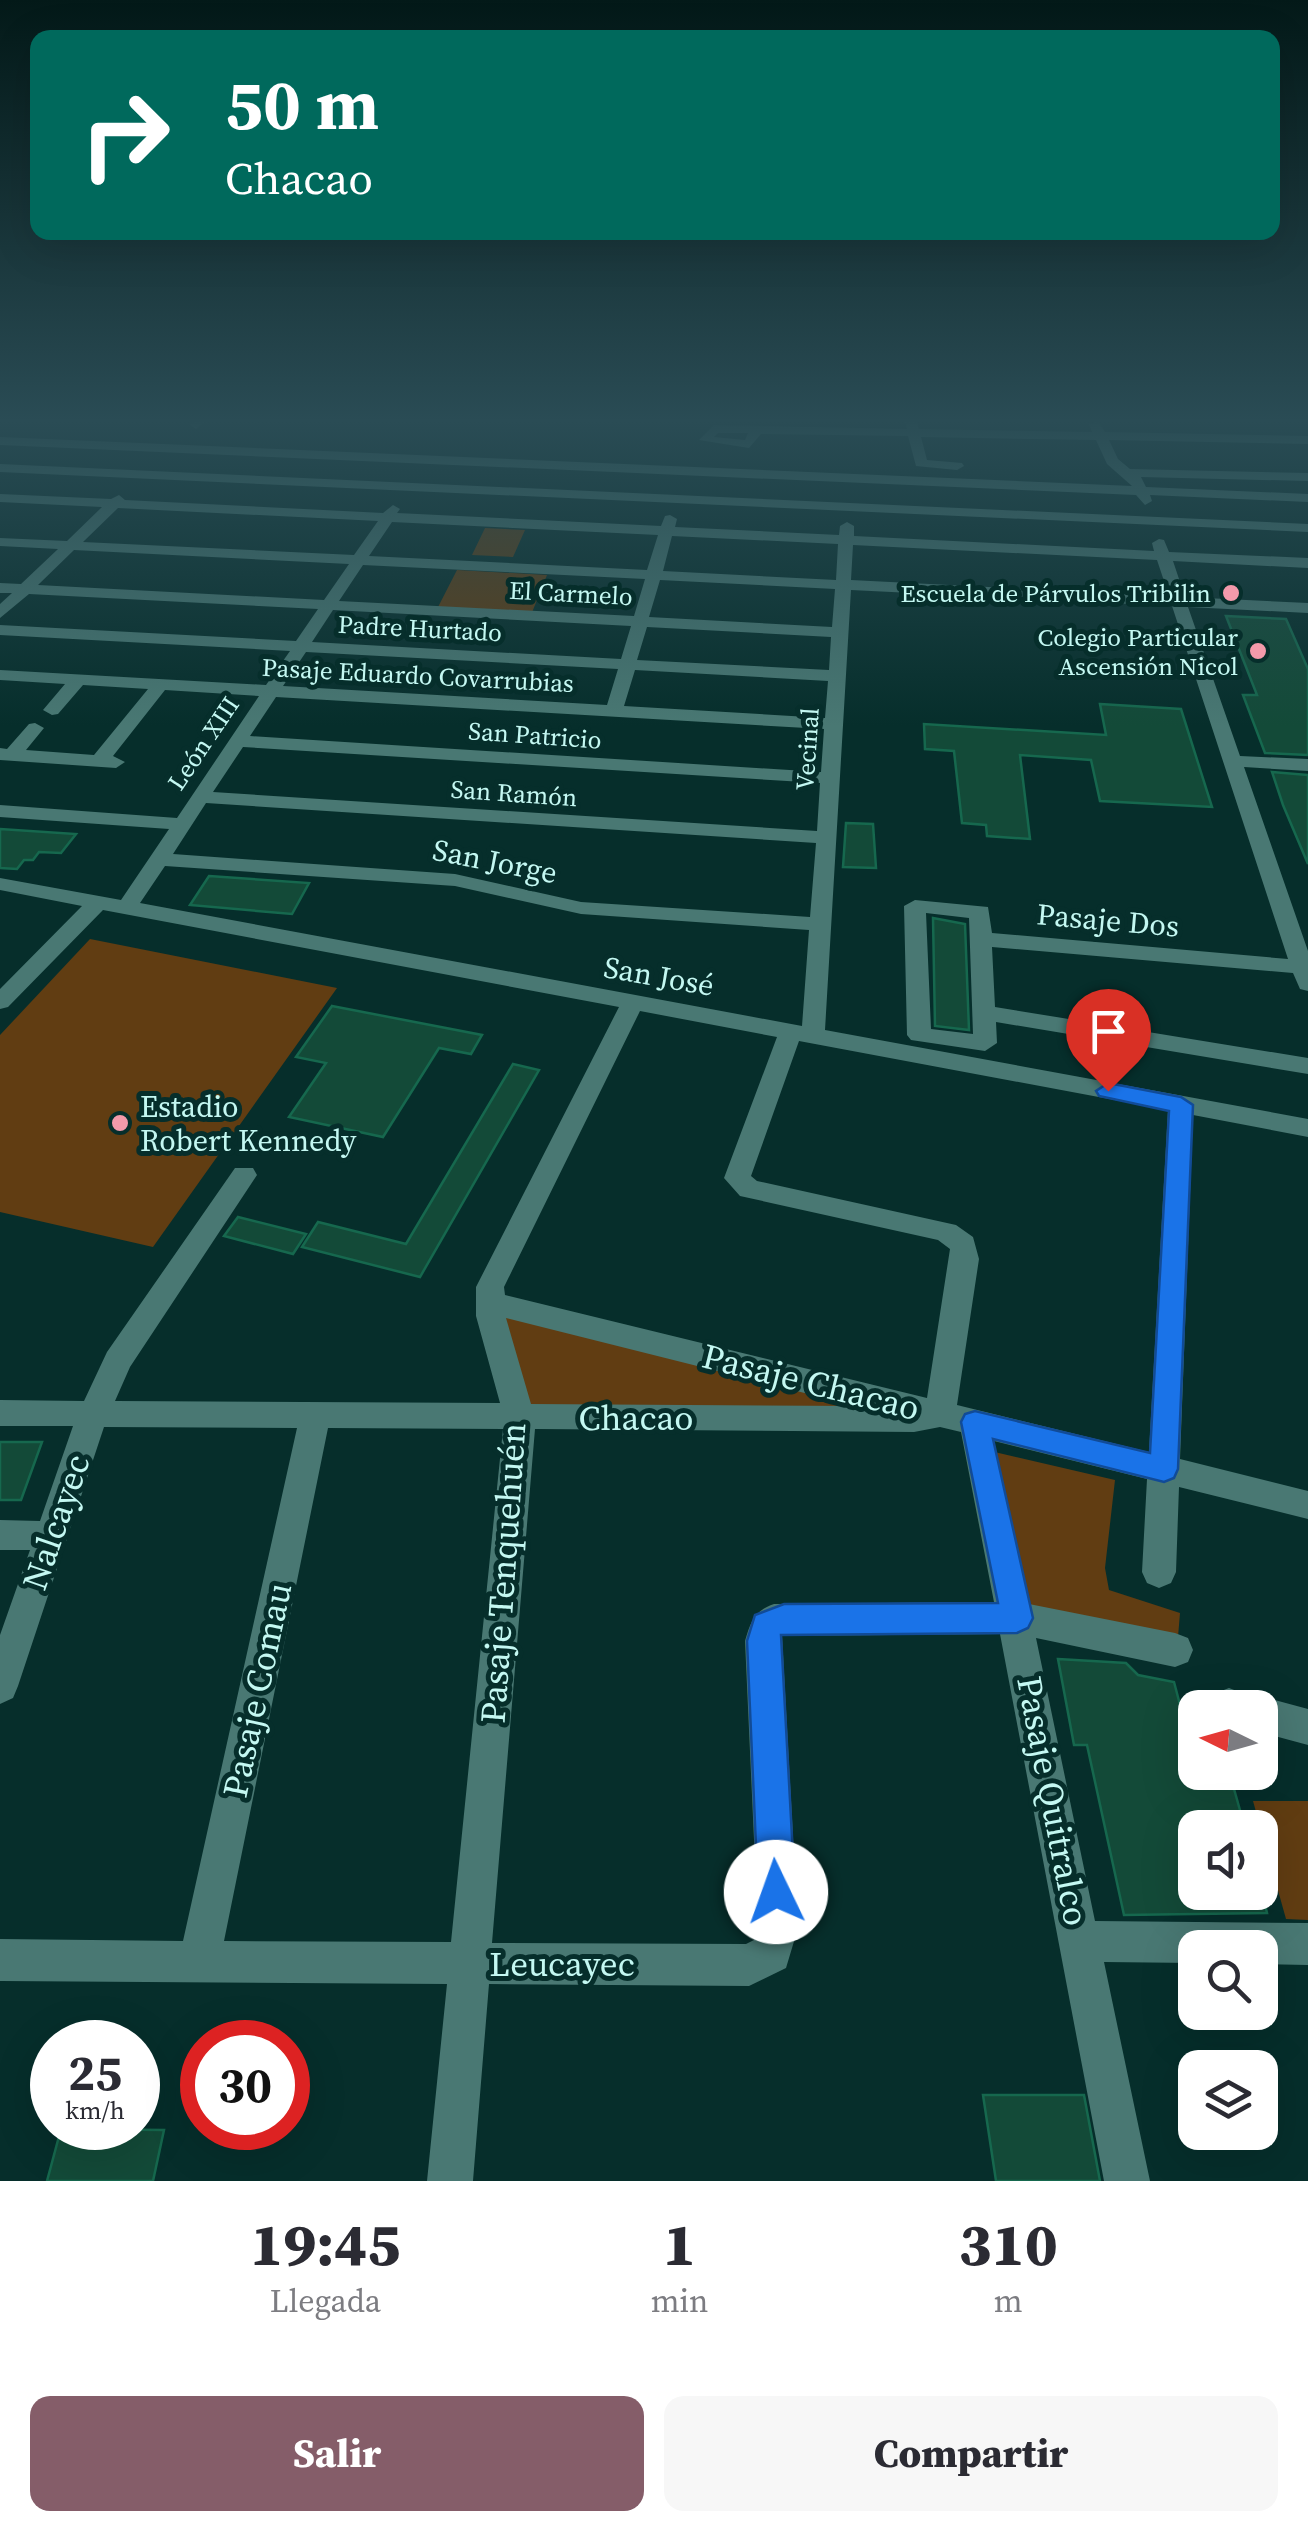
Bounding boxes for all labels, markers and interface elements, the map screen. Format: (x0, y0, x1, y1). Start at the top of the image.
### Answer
text: 50 m (225, 56, 379, 152)
icon: right (60, 70, 190, 200)
text: Chacao (225, 147, 373, 209)
street label: El Carmelo (508, 573, 634, 613)
place label: Escuela de Párvulos Tribilin (901, 576, 1211, 610)
marker: Escuela de Párvulos Tribilin (1220, 582, 1242, 604)
street label: Padre Hurtado (337, 607, 503, 649)
place label: Colegio Particular Ascensión Nicol (1037, 620, 1238, 683)
marker: Colegio Particular Ascensión Nicol (1247, 640, 1269, 662)
street label: Pasaje Eduardo Covarrubias (261, 650, 575, 700)
street label: León XIII (159, 689, 247, 797)
street label: Vecinal (787, 707, 827, 791)
street label: San Patricio (467, 713, 603, 757)
street label: San Ramón (450, 772, 578, 814)
street label: San Jorge (429, 829, 561, 893)
street label: Pasaje Dos (1035, 893, 1181, 947)
street label: San José (601, 946, 717, 1006)
pin (1066, 989, 1151, 1092)
icon: arrive (1081, 1004, 1136, 1059)
place label: Estadio Robert Kennedy (140, 1086, 357, 1161)
marker: Estadio Robert Kennedy (109, 1112, 131, 1134)
street label: Pasaje Chacao (697, 1332, 925, 1432)
street label: Chacao (578, 1394, 694, 1442)
street label: Pasaje Tenquehuén (469, 1421, 537, 1725)
street label: Nalcayec (10, 1448, 102, 1596)
street label: Pasaje Comau (211, 1578, 303, 1802)
street label: Pasaje Quitralco (1005, 1672, 1101, 1930)
north arrow (1178, 1690, 1278, 1790)
map controls (1178, 1690, 1278, 2150)
button: sound (1178, 1810, 1278, 1910)
position arrow (724, 1840, 828, 1944)
button: search (1178, 1930, 1278, 2030)
street label: Leucayec (489, 1940, 635, 1988)
speed limit sign: 30 (180, 2020, 310, 2150)
text: 25 (68, 2038, 122, 2107)
button: layers (1178, 2050, 1278, 2150)
text: km/h (65, 2093, 125, 2127)
text: 19:45 (250, 2203, 400, 2285)
text: 1 (663, 2203, 696, 2285)
text: 310 (959, 2203, 1058, 2285)
text: Llegada (270, 2279, 381, 2323)
text: min (651, 2279, 708, 2323)
text: m (994, 2279, 1023, 2323)
button: Salir (30, 2396, 644, 2511)
button: Compartir (664, 2396, 1278, 2511)

